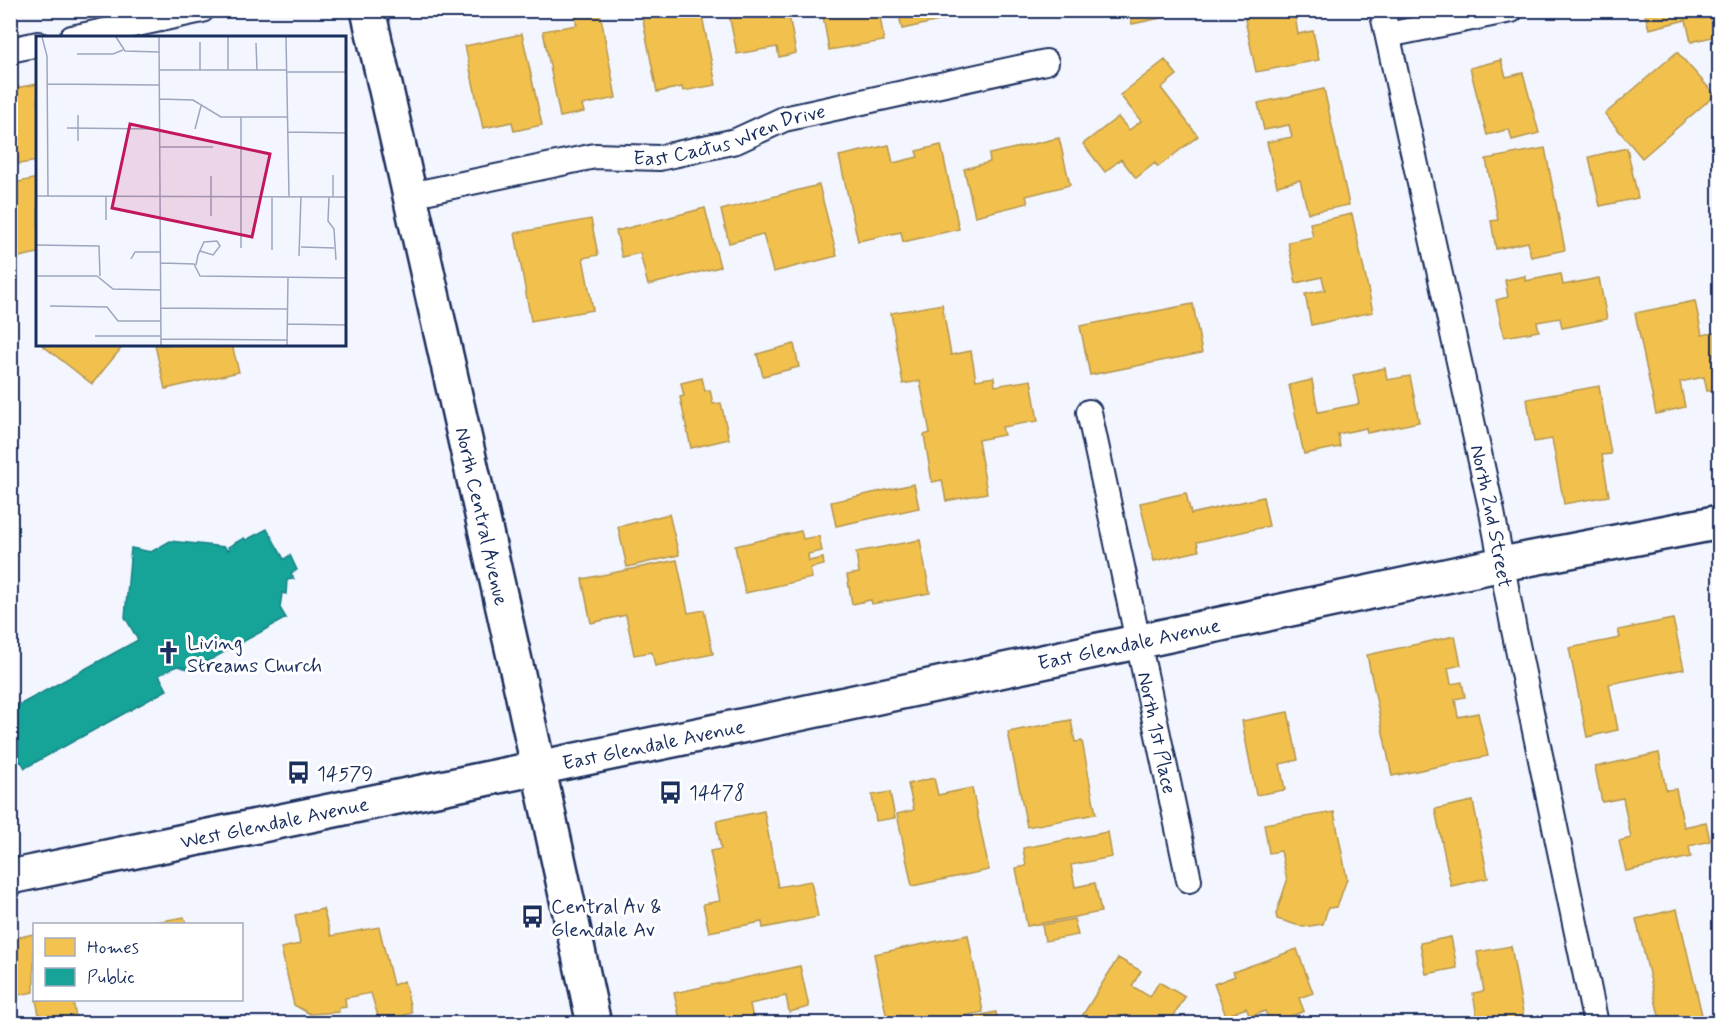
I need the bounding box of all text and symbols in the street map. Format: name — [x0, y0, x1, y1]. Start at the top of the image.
inset map — [36, 36, 346, 346]
street label: East Cactus Wren Drive — [633, 98, 828, 174]
street label: North Central Avenue — [448, 425, 514, 608]
street label: North 2nd Street — [1463, 442, 1518, 590]
street label: East Glendale Avenue — [1036, 612, 1223, 678]
place label: Living Streams Church — [187, 630, 322, 680]
church icon: Living Streams Church — [156, 640, 182, 666]
street label: North 1st Place — [1130, 670, 1182, 797]
street label: East Glendale Avenue — [560, 714, 748, 778]
bus stop icon: 14579 — [286, 760, 312, 786]
place label: 14579 — [317, 761, 373, 788]
bus stop icon: 14478 — [658, 779, 684, 805]
place label: 14478 — [689, 780, 745, 807]
street label: West Glendale Avenue — [178, 791, 371, 856]
place label: Central Av & Glendale Av — [551, 894, 662, 944]
bus stop icon: Central Av & Glendale Av — [520, 904, 546, 930]
legend — [33, 923, 243, 1001]
text: Homes — [87, 936, 139, 960]
text: Public — [87, 966, 135, 990]

